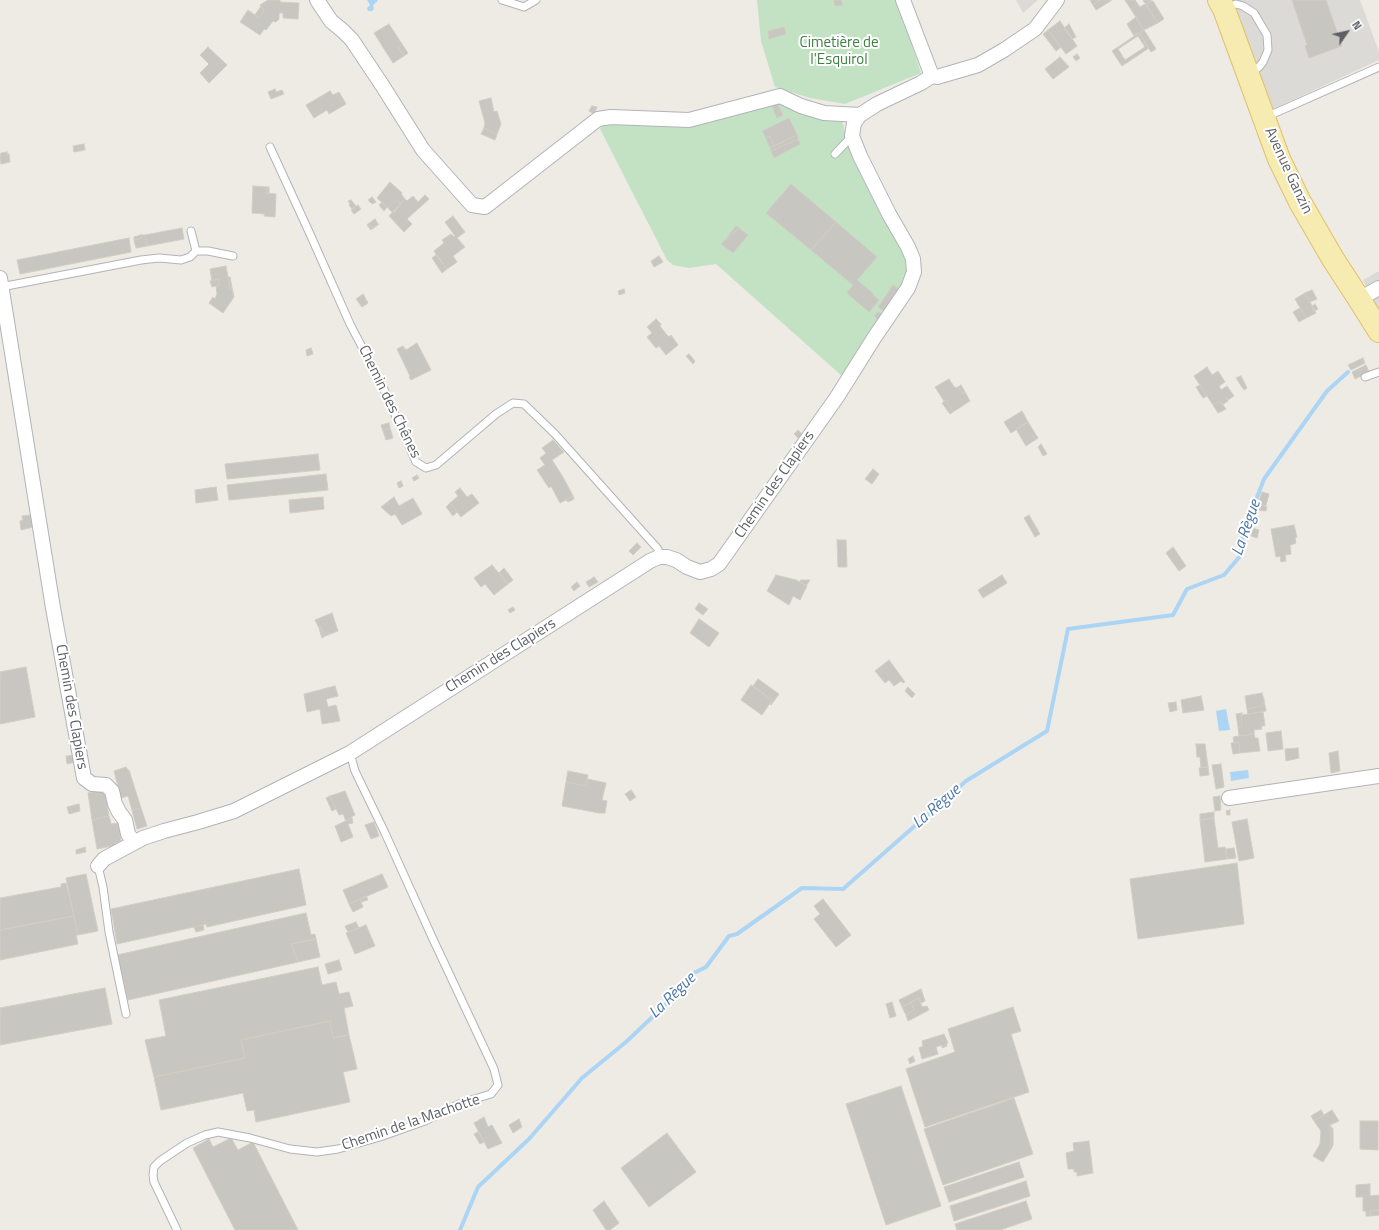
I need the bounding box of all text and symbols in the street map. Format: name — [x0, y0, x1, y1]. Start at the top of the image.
north arrow — [1327, 12, 1367, 52]
text: N — [1348, 18, 1366, 33]
park label: Cimetière de l'Esquirol — [799, 34, 879, 69]
street label: Avenue Ganzin — [1260, 125, 1316, 217]
street label: Chemin des Chênes — [354, 343, 424, 461]
street label: Chemin des Clapiers — [731, 428, 819, 542]
water label: La Règue — [1229, 498, 1265, 558]
street label: Chemin des Clapiers — [442, 615, 560, 697]
street label: Chemin des Clapiers — [51, 643, 91, 771]
water label: La Règue — [909, 781, 965, 833]
water label: La Règue — [646, 969, 700, 1023]
street label: Chemin de la Machotte — [340, 1091, 482, 1155]

